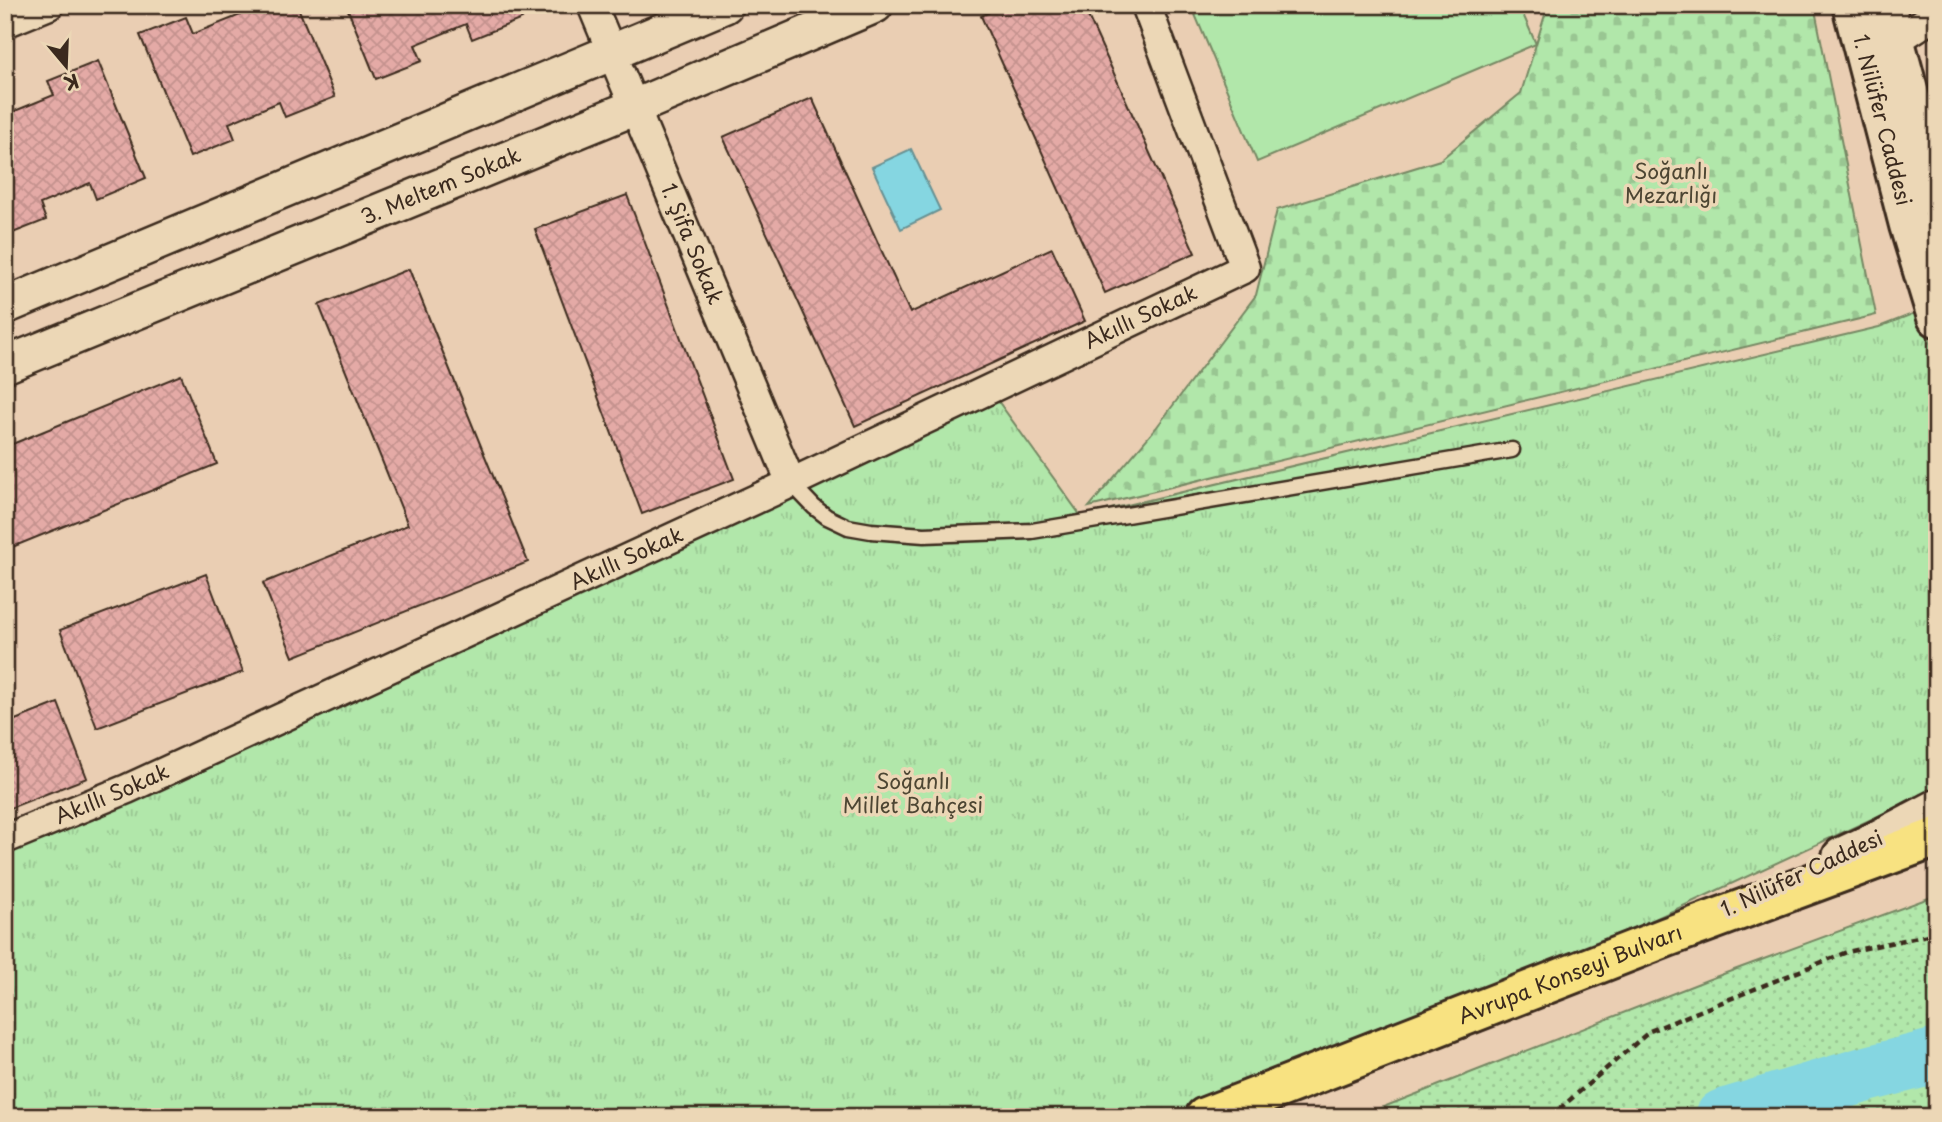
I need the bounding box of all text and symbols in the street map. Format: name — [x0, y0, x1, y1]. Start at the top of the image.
street label: 1. Nilüfer Caddesi — [1846, 31, 1921, 209]
north arrow — [32, 32, 102, 102]
text: K — [61, 68, 83, 99]
street label: 3. Meltem Sokak — [355, 138, 525, 232]
park label: Soğanlı Mezarlığı — [1625, 154, 1717, 210]
street label: 1. Şifa Sokak — [654, 178, 733, 309]
street label: Akıllı Sokak — [1078, 275, 1202, 356]
street label: Akıllı Sokak — [564, 517, 688, 597]
street label: Akıllı Sokak — [49, 754, 174, 831]
park label: Soğanlı Millet Bahçesi — [843, 764, 983, 820]
street label: 1. Nilüfer Caddesi — [1715, 821, 1888, 924]
street label: Avrupa Konseyi Bulvarı — [1453, 915, 1686, 1031]

